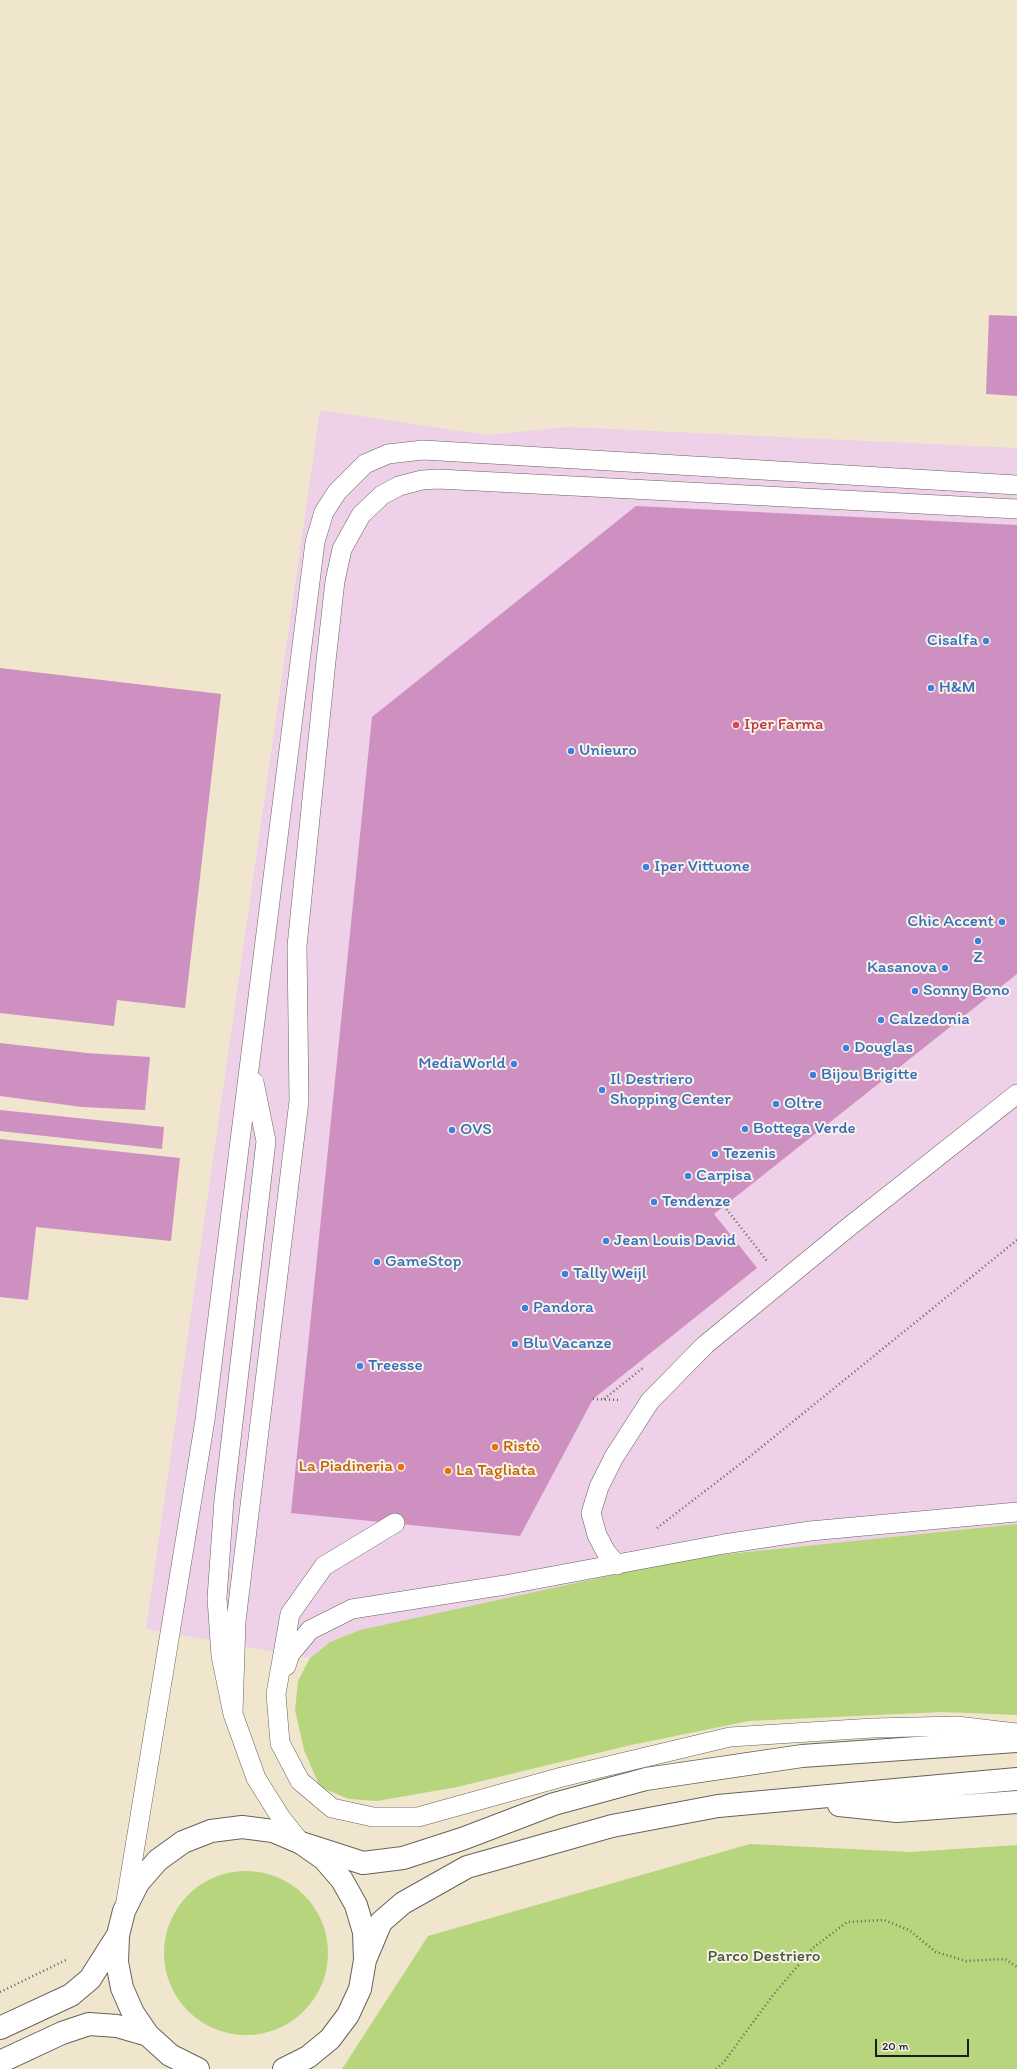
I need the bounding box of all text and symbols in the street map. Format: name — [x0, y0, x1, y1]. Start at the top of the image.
place label: Cisalfa — [927, 631, 978, 651]
marker: Cisalfa — [981, 636, 991, 646]
place label: H&M — [939, 678, 975, 698]
marker: H&M — [926, 683, 936, 693]
place label: Iper Farma — [744, 715, 823, 735]
marker: Iper Farma — [731, 720, 741, 730]
place label: Unieuro — [579, 741, 637, 761]
marker: Unieuro — [566, 746, 576, 756]
place label: Iper Vittuone — [654, 857, 750, 877]
marker: Iper Vittuone — [641, 862, 651, 872]
place label: Chic Accent — [907, 912, 994, 932]
marker: Chic Accent — [997, 917, 1007, 927]
marker: Z — [973, 936, 983, 946]
place label: Z — [973, 948, 983, 968]
place label: Kasanova — [867, 958, 937, 978]
marker: Kasanova — [940, 963, 950, 973]
place label: Sonny Bono — [923, 981, 1010, 1001]
marker: Sonny Bono — [910, 986, 920, 996]
place label: Calzedonia — [889, 1010, 970, 1030]
marker: Calzedonia — [876, 1015, 886, 1025]
place label: Douglas — [854, 1038, 913, 1058]
marker: Douglas — [841, 1043, 851, 1053]
place label: MediaWorld — [418, 1054, 506, 1074]
marker: MediaWorld — [509, 1059, 519, 1069]
place label: Bijou Brigitte — [821, 1065, 918, 1085]
place label: Il Destriero Shopping Center — [610, 1070, 731, 1110]
marker: Bijou Brigitte — [808, 1070, 818, 1080]
marker: Il Destriero Shopping Center — [597, 1085, 607, 1095]
place label: Oltre — [784, 1094, 822, 1114]
marker: Oltre — [771, 1099, 781, 1109]
place label: Bottega Verde — [753, 1119, 856, 1139]
place label: OVS — [460, 1120, 492, 1140]
marker: Bottega Verde — [740, 1124, 750, 1134]
marker: OVS — [447, 1125, 457, 1135]
place label: Tezenis — [723, 1144, 776, 1164]
marker: Tezenis — [710, 1149, 720, 1159]
place label: Carpisa — [696, 1166, 752, 1186]
marker: Carpisa — [683, 1171, 693, 1181]
place label: Tendenze — [662, 1192, 730, 1212]
marker: Tendenze — [649, 1197, 659, 1207]
place label: Jean Louis David — [614, 1231, 736, 1251]
marker: Jean Louis David — [601, 1236, 611, 1246]
place label: GameStop — [385, 1252, 461, 1272]
marker: GameStop — [372, 1257, 382, 1267]
place label: Tally Weijl — [573, 1264, 647, 1284]
marker: Tally Weijl — [560, 1269, 570, 1279]
place label: Pandora — [533, 1298, 594, 1318]
marker: Pandora — [520, 1303, 530, 1313]
place label: Blu Vacanze — [523, 1334, 612, 1354]
marker: Blu Vacanze — [510, 1339, 520, 1349]
place label: Treesse — [368, 1356, 423, 1376]
marker: Treesse — [355, 1361, 365, 1371]
place label: Ristò — [503, 1437, 540, 1457]
marker: Ristò — [490, 1442, 500, 1452]
place label: La Piadineria — [299, 1457, 393, 1477]
place label: La Tagliata — [456, 1461, 536, 1481]
marker: La Piadineria — [396, 1462, 406, 1472]
marker: La Tagliata — [443, 1466, 453, 1476]
park label: Parco Destriero — [708, 1947, 820, 1967]
scale bar — [877, 2031, 971, 2057]
text: 20 m — [882, 2039, 909, 2053]

